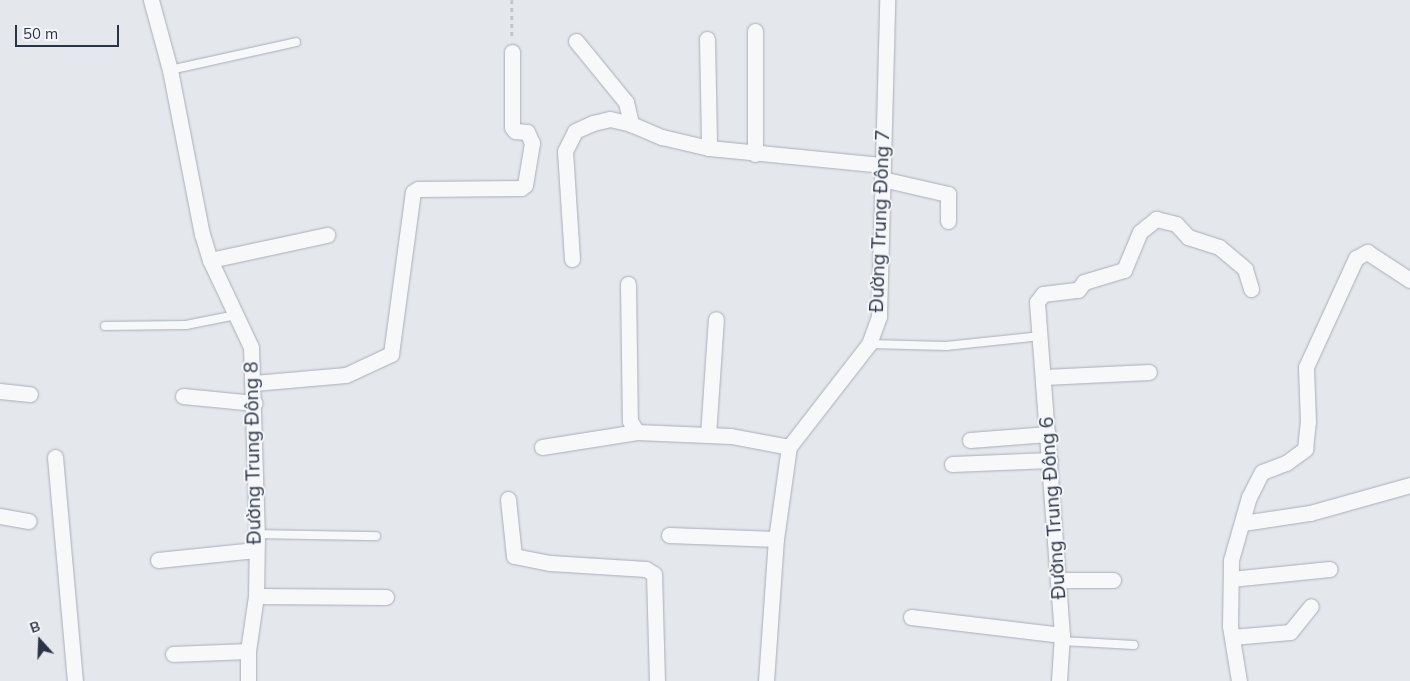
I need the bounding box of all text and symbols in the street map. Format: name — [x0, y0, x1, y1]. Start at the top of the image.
scale bar — [18, 15, 121, 47]
text: 50 m — [23, 24, 58, 43]
street label: Đường Trung Đông 7 — [865, 129, 895, 313]
street label: Đường Trung Đông 8 — [240, 361, 266, 545]
street label: Đường Trung Đông 6 — [1035, 416, 1071, 600]
north arrow — [15, 616, 65, 666]
text: B — [27, 617, 42, 637]

